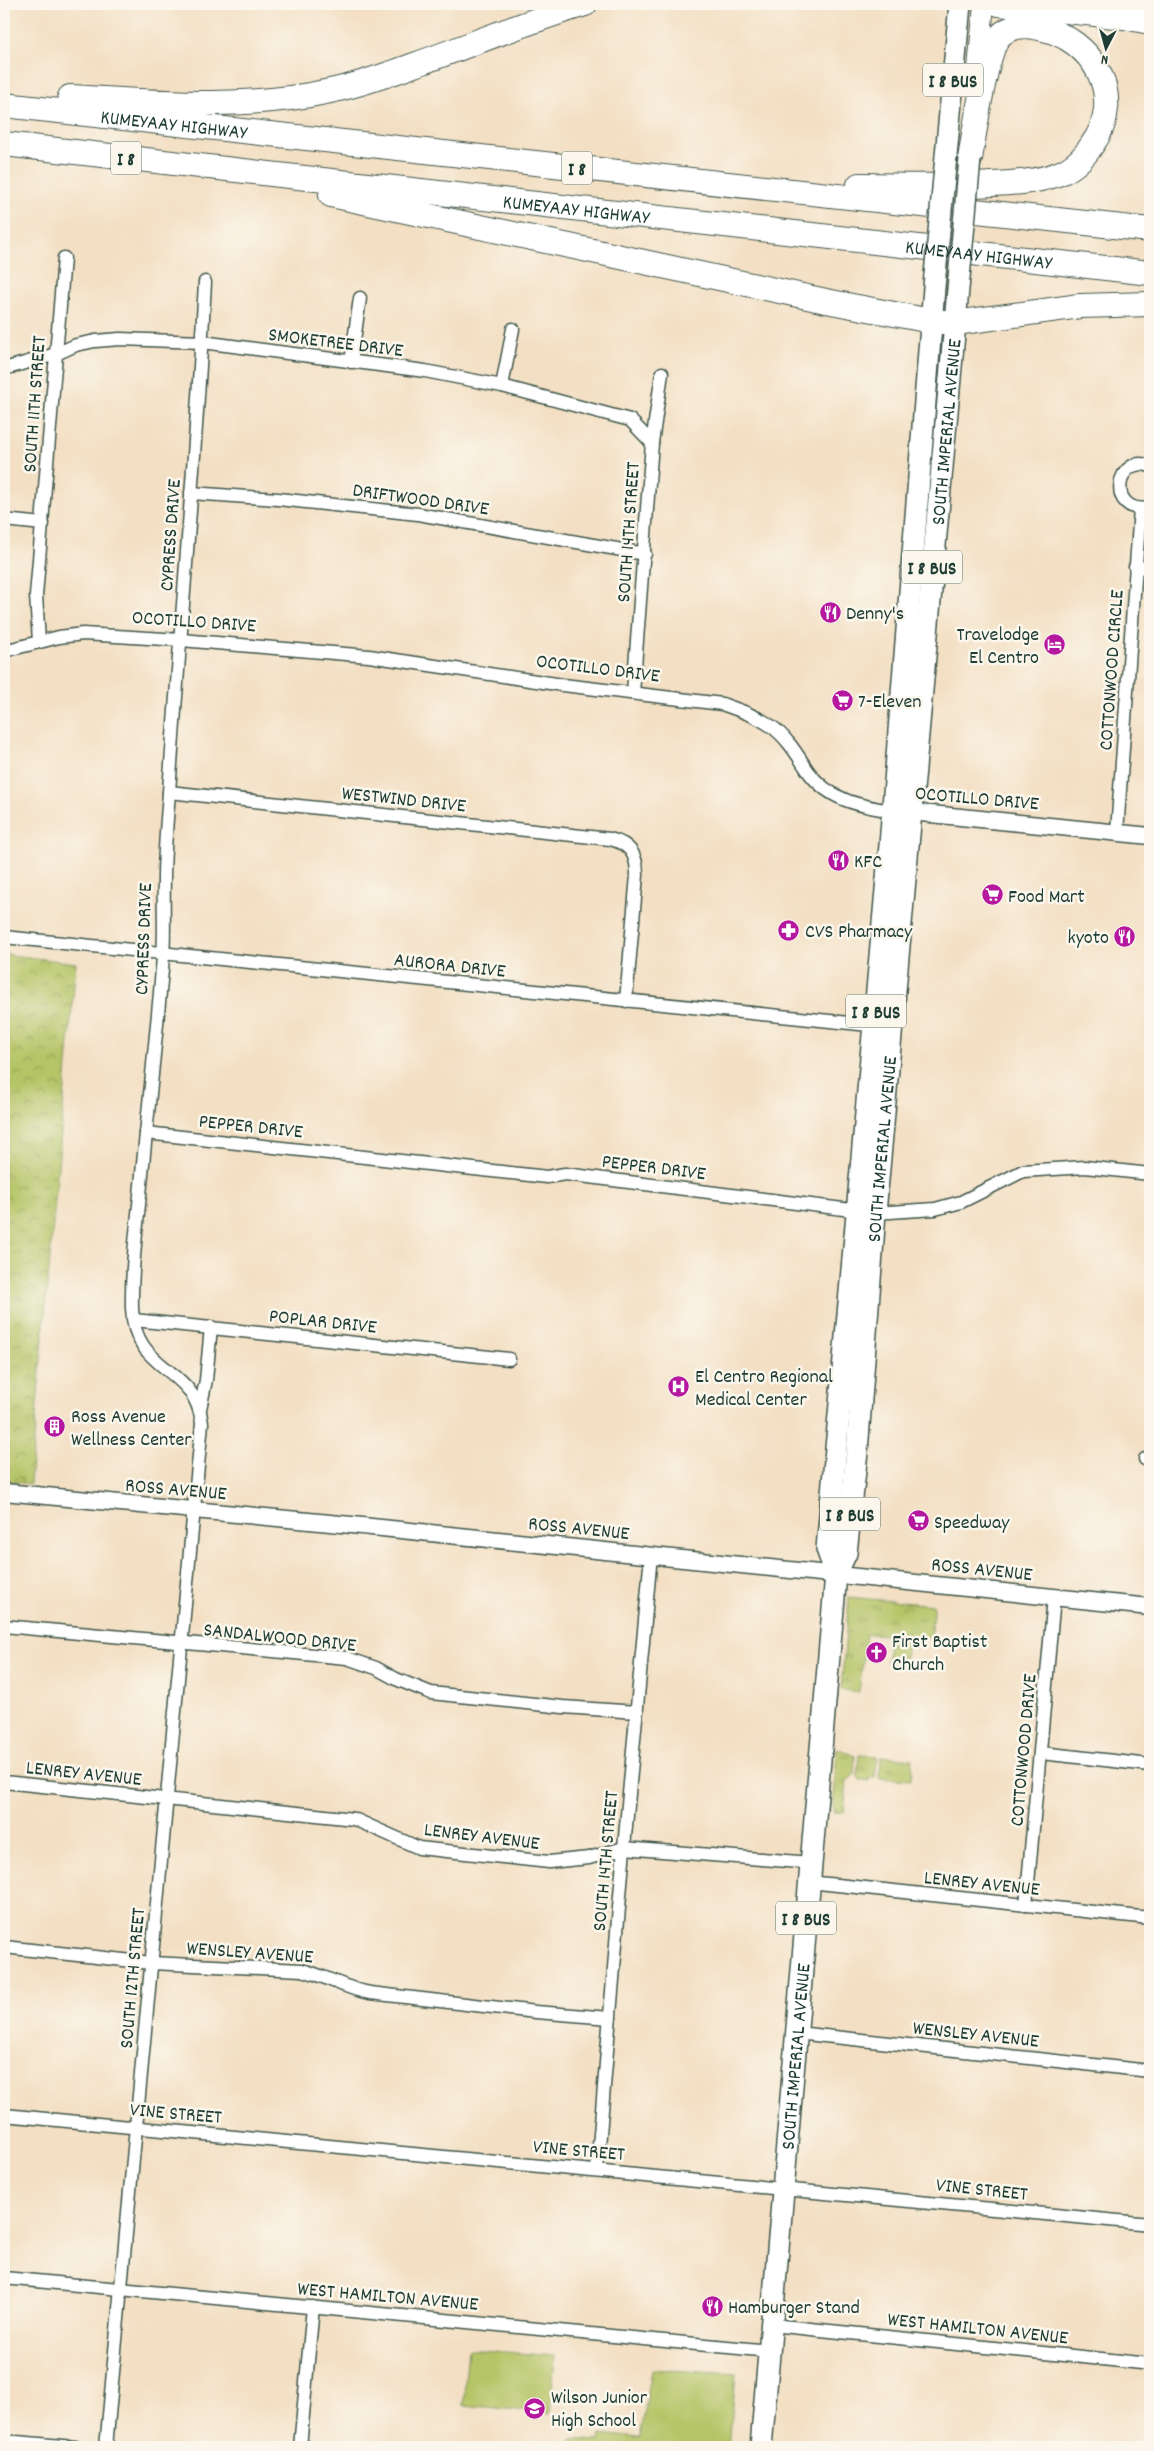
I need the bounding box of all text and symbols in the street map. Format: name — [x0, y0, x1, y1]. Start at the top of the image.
north arrow — [1082, 22, 1132, 72]
text: N — [1100, 49, 1109, 69]
road number: I 8 BUS — [923, 64, 983, 96]
street label: KUMEYAAY HIGHWAY — [99, 105, 249, 149]
road number: I 8 — [111, 142, 141, 174]
road number: I 8 — [562, 152, 592, 184]
street label: KUMEYAAY HIGHWAY — [501, 189, 652, 234]
street label: KUMEYAAY HIGHWAY — [904, 235, 1054, 279]
street label: SMOKETREE DRIVE — [267, 322, 405, 366]
street label: SOUTH 11TH STREET — [17, 335, 55, 474]
street label: SOUTH IMPERIAL AVENUE — [926, 338, 970, 526]
street label: SOUTH 14TH STREET — [611, 461, 649, 604]
street label: CYPRESS DRIVE — [154, 478, 190, 592]
street label: DRIFTWOOD DRIVE — [351, 478, 491, 524]
road number: I 8 BUS — [902, 550, 962, 584]
street label: COTTONWOOD CIRCLE — [1093, 589, 1133, 752]
restaurant icon: Denny's — [818, 600, 842, 624]
place label: Denny's — [846, 601, 904, 629]
street label: OCOTILLO DRIVE — [131, 605, 257, 641]
place label: Travelodge El Centro — [956, 622, 1039, 673]
hotel icon: Travelodge El Centro — [1043, 632, 1067, 656]
street label: OCOTILLO DRIVE — [534, 649, 661, 691]
supermarket icon: 7-Eleven — [830, 688, 854, 712]
place label: 7-Eleven — [858, 689, 922, 717]
street label: WESTWIND DRIVE — [340, 781, 467, 821]
street label: OCOTILLO DRIVE — [914, 781, 1040, 819]
restaurant icon: KFC — [826, 848, 850, 872]
place label: KFC — [854, 849, 882, 877]
street label: CYPRESS DRIVE — [129, 883, 161, 996]
supermarket icon: Food Mart — [980, 883, 1004, 907]
place label: Food Mart — [1008, 884, 1085, 912]
pharmacy icon: CVS Pharmacy — [777, 918, 801, 942]
place label: CVS Pharmacy — [805, 919, 913, 947]
restaurant icon: kyoto — [1113, 924, 1137, 948]
place label: kyoto — [1068, 925, 1109, 953]
street label: AURORA DRIVE — [393, 947, 507, 987]
road number: I 8 BUS — [846, 994, 906, 1028]
street label: SOUTH IMPERIAL AVENUE — [862, 1055, 906, 1243]
street label: PEPPER DRIVE — [197, 1109, 304, 1147]
street label: PEPPER DRIVE — [600, 1149, 707, 1189]
street label: POPLAR DRIVE — [268, 1303, 378, 1343]
place label: El Centro Regional Medical Center — [695, 1364, 833, 1415]
hospital icon: El Centro Regional Medical Center — [667, 1375, 691, 1399]
place label: Ross Avenue Wellness Center — [71, 1404, 192, 1455]
building icon: Ross Avenue Wellness Center — [43, 1415, 67, 1439]
street label: ROSS AVENUE — [124, 1473, 228, 1509]
road number: I 8 BUS — [820, 1498, 880, 1530]
supermarket icon: Speedway — [906, 1509, 930, 1533]
place label: Speedway — [934, 1510, 1010, 1538]
street label: ROSS AVENUE — [527, 1511, 631, 1549]
street label: ROSS AVENUE — [930, 1552, 1034, 1590]
street label: SANDALWOOD DRIVE — [202, 1617, 357, 1661]
place label: First Baptist Church — [892, 1629, 987, 1680]
church icon: First Baptist Church — [864, 1640, 888, 1664]
street label: COTTONWOOD DRIVE — [1004, 1673, 1046, 1828]
street label: LENREY AVENUE — [24, 1755, 143, 1795]
street label: SOUTH 14TH STREET — [587, 1790, 627, 1933]
street label: LENREY AVENUE — [422, 1817, 541, 1859]
street label: LENREY AVENUE — [922, 1865, 1041, 1905]
road number: I 8 BUS — [776, 1902, 836, 1935]
street label: SOUTH 12TH STREET — [114, 1907, 154, 2050]
street label: WENSLEY AVENUE — [186, 1936, 314, 1972]
street label: SOUTH IMPERIAL AVENUE — [776, 1962, 819, 2151]
street label: WENSLEY AVENUE — [911, 2015, 1040, 2057]
street label: VINE STREET — [129, 2097, 223, 2133]
street label: VINE STREET — [532, 2134, 626, 2170]
street label: VINE STREET — [934, 2172, 1029, 2210]
street label: WEST HAMILTON AVENUE — [296, 2276, 479, 2320]
restaurant icon: Hamburger Stand — [700, 2294, 724, 2318]
place label: Hamburger Stand — [728, 2295, 860, 2323]
street label: WEST HAMILTON AVENUE — [886, 2307, 1069, 2353]
place label: Wilson Junior High School — [551, 2385, 648, 2436]
school or university icon: Wilson Junior High School — [523, 2396, 547, 2420]

